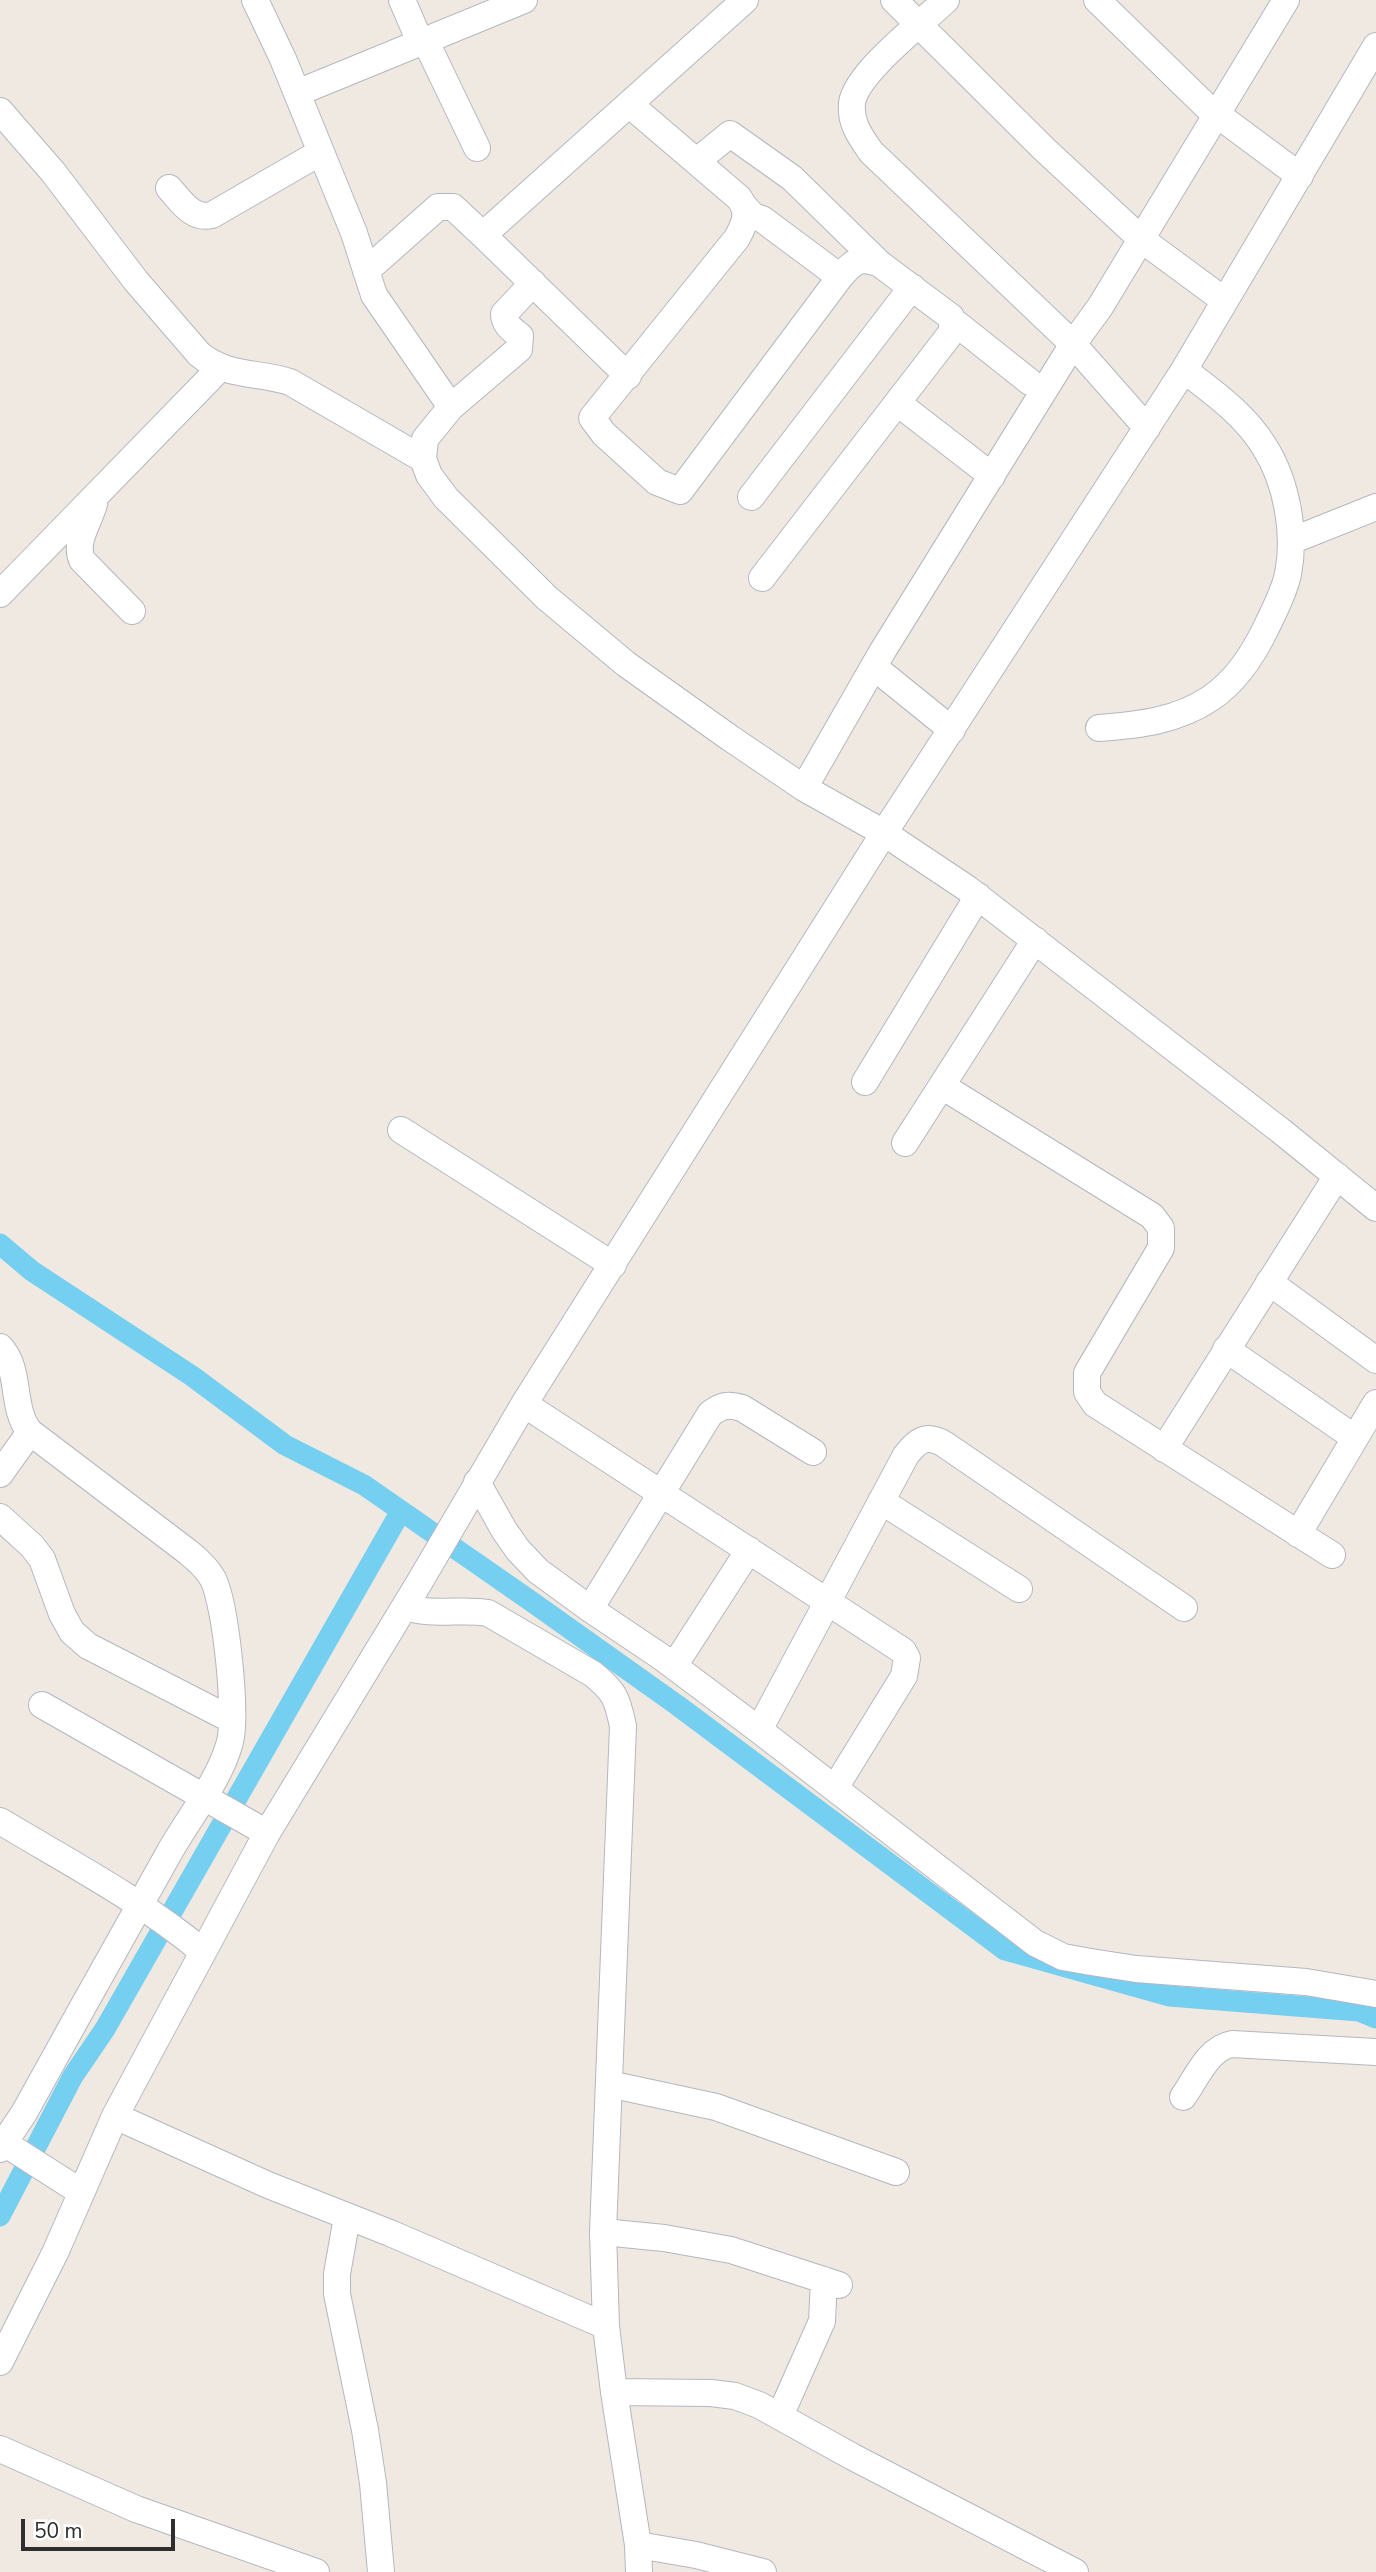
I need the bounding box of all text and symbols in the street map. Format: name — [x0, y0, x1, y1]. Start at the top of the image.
scale bar — [24, 2506, 178, 2550]
text: 50 m — [34, 2517, 83, 2545]

